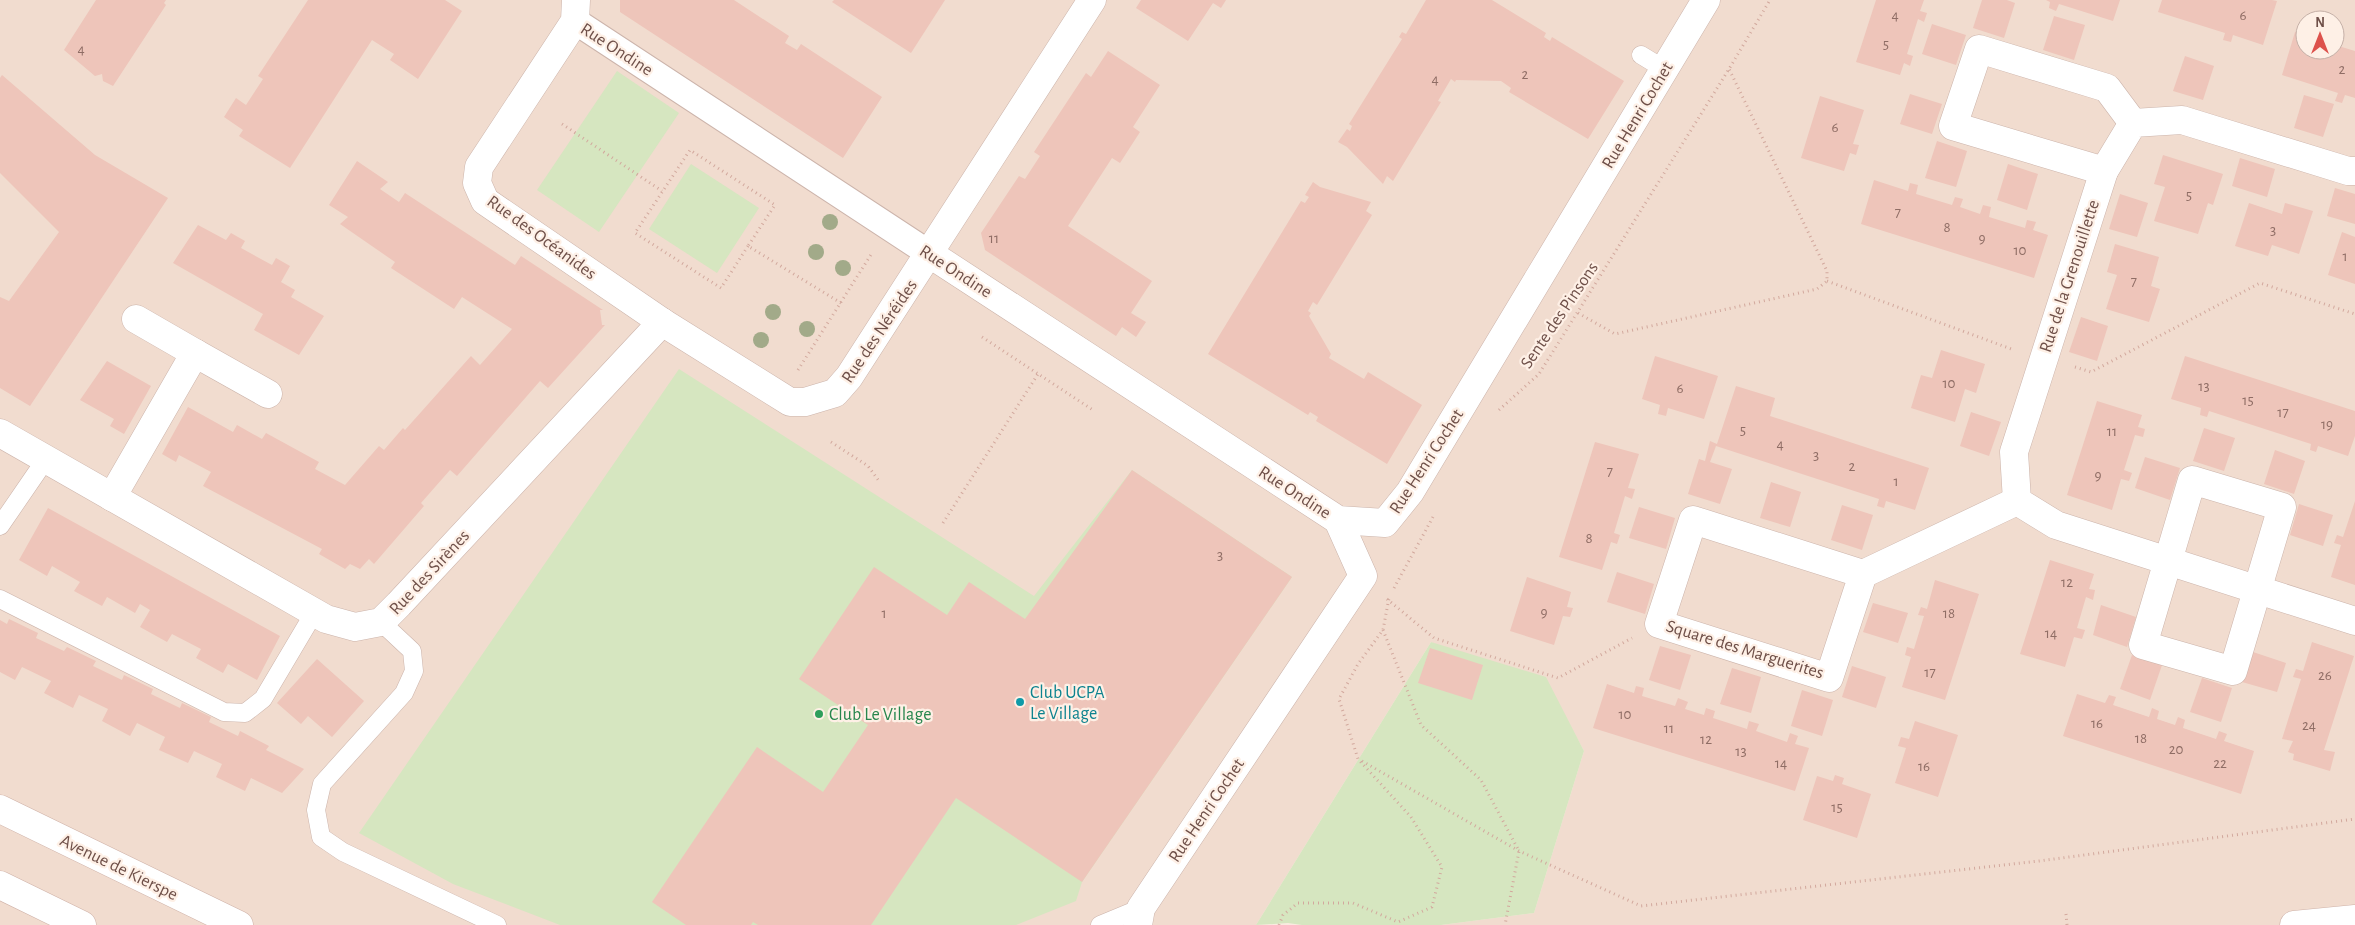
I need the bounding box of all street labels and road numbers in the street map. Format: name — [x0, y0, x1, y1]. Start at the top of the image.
street label: Rue Ondine — [577, 20, 656, 80]
street label: Rue Henri Cochet — [1599, 59, 1677, 172]
street label: Rue des Océanides — [484, 192, 599, 283]
street label: Rue de la Grenouillette — [2037, 198, 2103, 355]
street label: Rue Ondine — [916, 242, 995, 302]
street label: Sente des Pinsons — [1518, 259, 1602, 372]
street label: Rue des Néréides — [839, 277, 921, 386]
street label: Rue Henri Cochet — [1386, 406, 1467, 517]
street label: Rue Ondine — [1255, 463, 1334, 523]
street label: Rue des Sirènes — [386, 527, 473, 619]
street label: Square des Marguerites — [1664, 617, 1826, 683]
street label: Rue Henri Cochet — [1166, 755, 1248, 866]
street label: Avenue de Kierspe — [57, 832, 180, 904]

